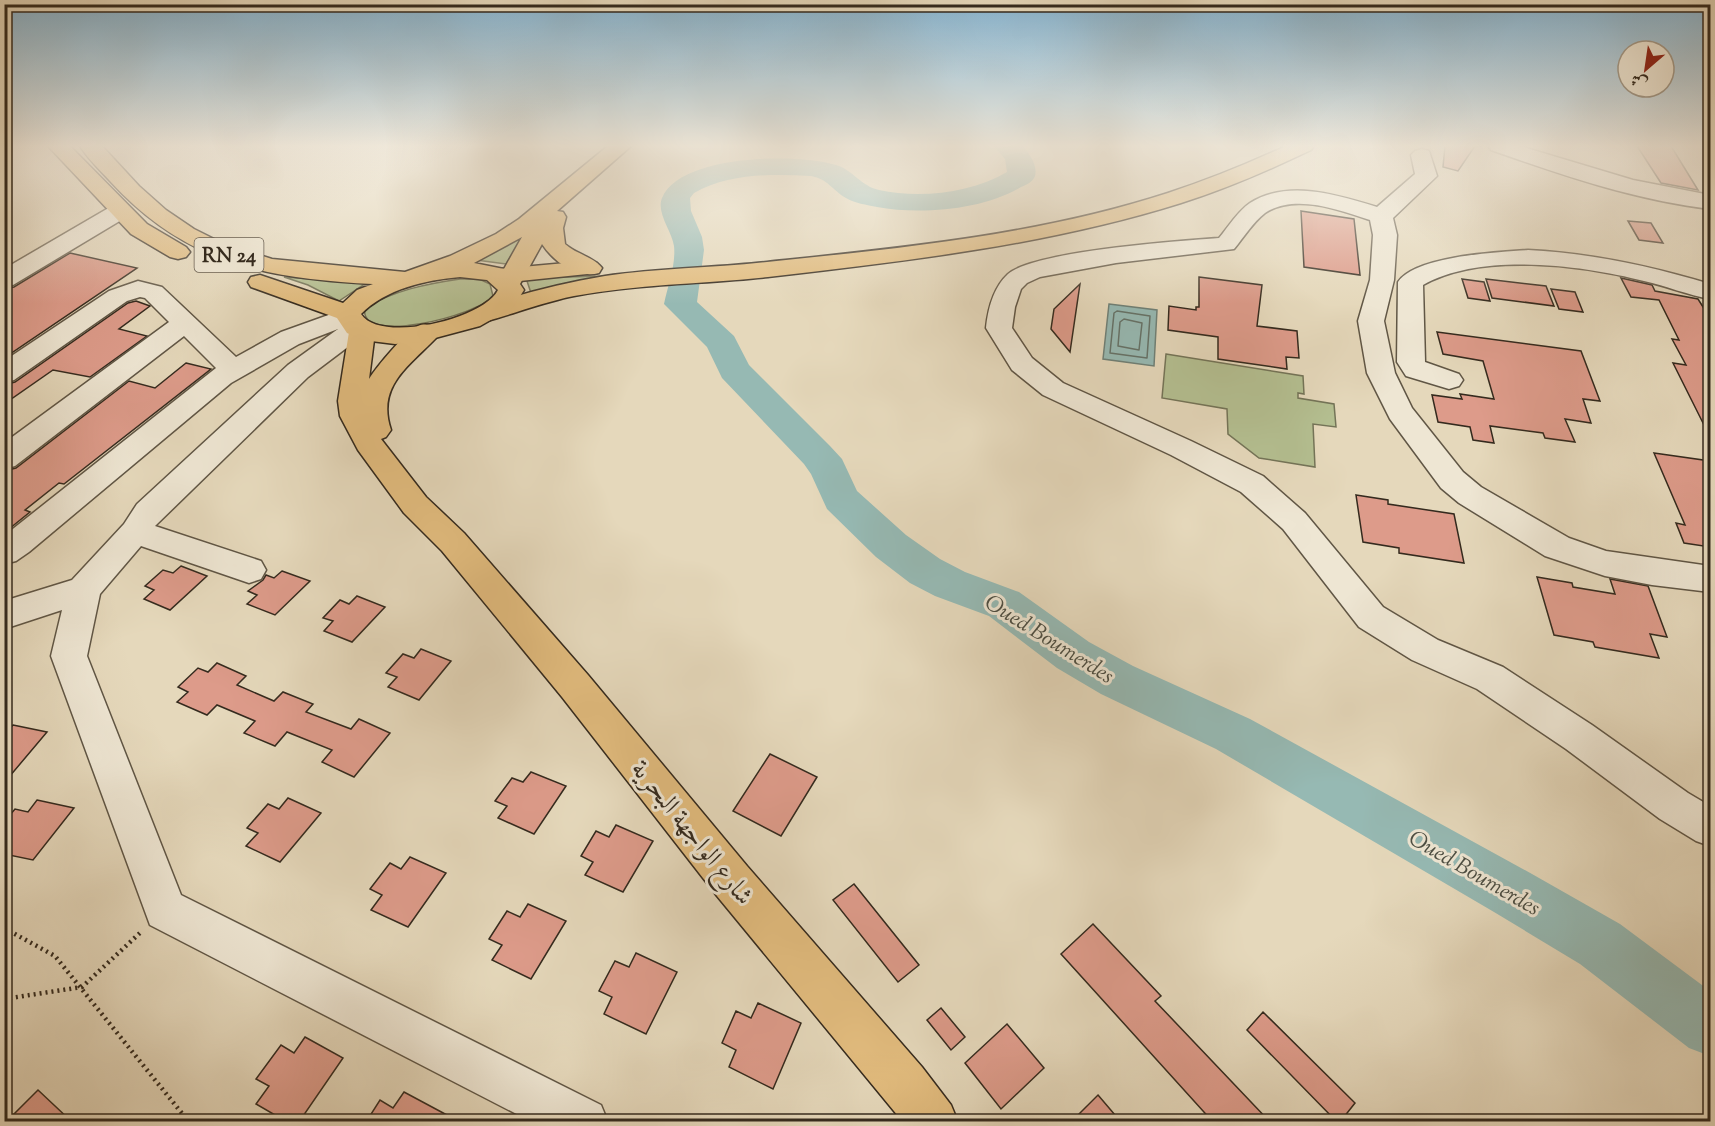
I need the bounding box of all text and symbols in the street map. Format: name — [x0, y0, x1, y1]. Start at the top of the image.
north arrow — [1616, 39, 1676, 99]
text: ش — [1627, 66, 1652, 94]
road number: RN 24 — [194, 238, 264, 272]
water label: Oued Boumerdes — [977, 588, 1119, 693]
street label: شارع الواجهة البحرية — [620, 753, 761, 915]
water label: Oued Boumerdes — [1402, 824, 1545, 925]

